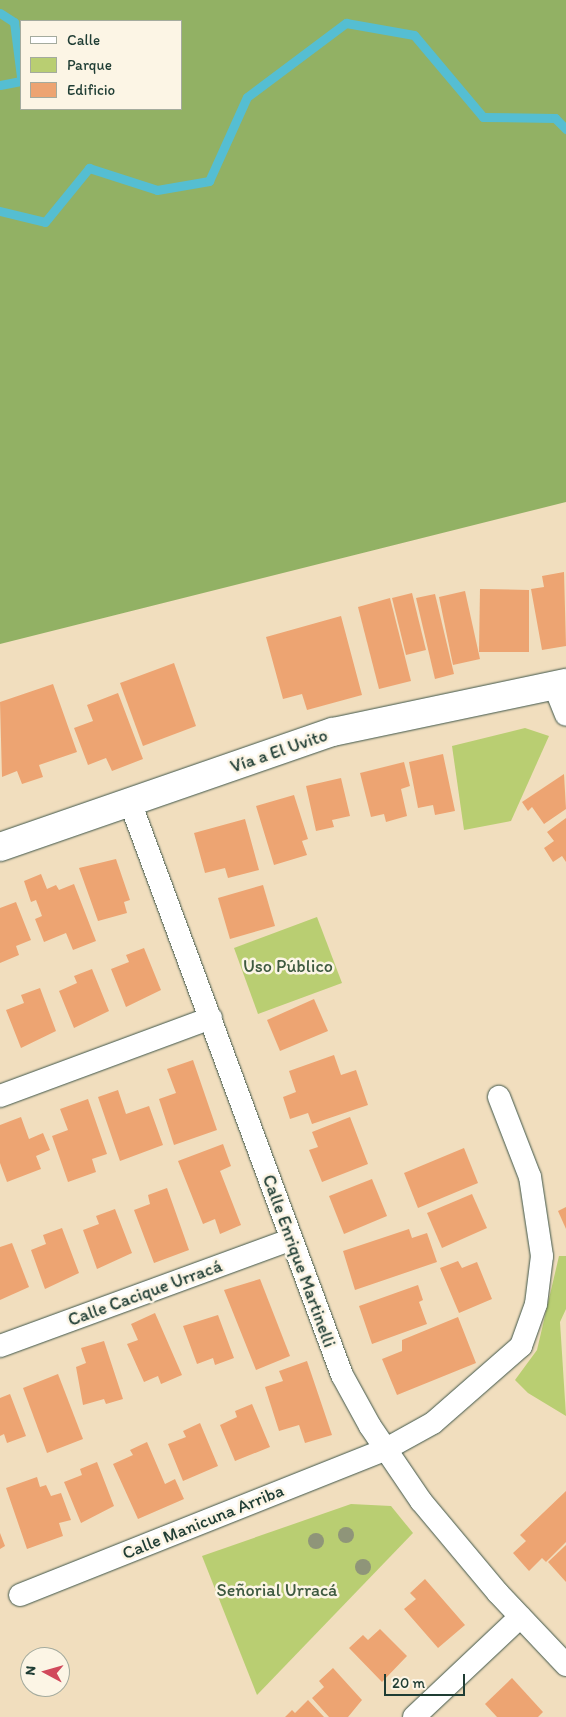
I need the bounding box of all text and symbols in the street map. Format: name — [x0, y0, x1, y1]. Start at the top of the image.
legend — [20, 20, 182, 110]
text: Calle — [67, 31, 100, 49]
text: Parque — [67, 56, 112, 74]
text: Edificio — [67, 81, 115, 99]
street label: Vía a El Uvito — [227, 724, 331, 778]
park label: Uso Público — [243, 955, 333, 977]
street label: Calle Enrique Martinelli — [258, 1172, 340, 1350]
street label: Calle Cacique Urracá — [65, 1255, 225, 1331]
street label: Calle Manicuna Arriba — [119, 1480, 287, 1564]
park label: Señorial Urracá — [216, 1579, 338, 1601]
north arrow — [20, 1647, 70, 1697]
scale bar — [386, 1664, 467, 1696]
text: N — [22, 1665, 40, 1676]
text: 20 m — [392, 1674, 425, 1692]

